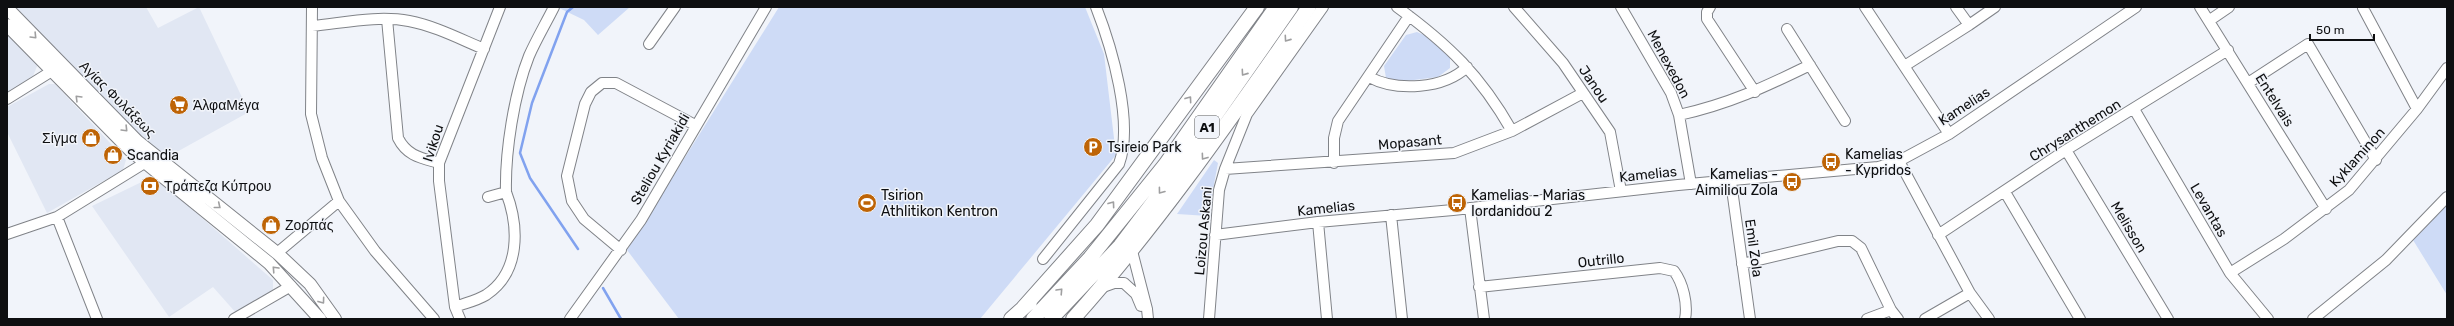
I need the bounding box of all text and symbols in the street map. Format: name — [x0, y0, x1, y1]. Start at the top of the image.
scale bar — [2310, 16, 2374, 42]
text: 50 m — [2316, 23, 2344, 37]
street label: Menexedon — [1643, 27, 1694, 101]
one-way arrow — [29, 31, 37, 39]
one-way arrow — [1284, 35, 1292, 42]
street label: Αγίας Φυλάξεως — [76, 58, 160, 141]
street label: Janou — [1575, 62, 1612, 106]
one-way arrow — [1242, 69, 1249, 76]
street label: Entelvais — [2252, 71, 2297, 130]
street label: Kamelias — [1935, 83, 1993, 129]
supermarket icon: ΆλφαΜέγα — [168, 94, 190, 116]
one-way arrow — [75, 95, 83, 103]
street label: Chrysanthemon — [2026, 95, 2124, 165]
place label: ΆλφαΜέγα — [193, 97, 259, 114]
one-way arrow — [1184, 97, 1191, 104]
street label: Steliou Kyriakidi — [627, 110, 694, 208]
road number: A1 — [1195, 116, 1219, 138]
street label: Ivikou — [419, 122, 447, 164]
one-way arrow — [120, 124, 128, 132]
street label: Kyklaminon — [2326, 124, 2389, 191]
shop icon: Σίγμα — [80, 127, 102, 149]
place label: Σίγμα — [42, 130, 77, 147]
street label: Mopasant — [1377, 131, 1443, 154]
parking icon: Tsireio Park — [1082, 136, 1104, 158]
place label: Tsireio Park — [1107, 139, 1182, 156]
shop icon: Scandia — [102, 144, 124, 166]
place label: Kamelias - Kypridos — [1845, 146, 1911, 179]
place label: Scandia — [127, 147, 179, 164]
bus stop icon: Kamelias - Kypridos — [1820, 151, 1842, 173]
one-way arrow — [1201, 153, 1209, 160]
street label: Kamelias — [1618, 163, 1678, 186]
place label: Kamelias - Aimiliou Zola — [1695, 166, 1778, 199]
bus stop icon: Kamelias - Aimiliou Zola — [1781, 171, 1803, 193]
bank icon: Τράπεζα Κύπρου — [139, 175, 161, 197]
place label: Τράπεζα Κύπρου — [164, 178, 271, 195]
street label: Levantas — [2186, 180, 2231, 240]
street label: Loizou Askani — [1191, 186, 1216, 276]
place label: Tsirion Athlitikon Kentron — [881, 187, 998, 220]
one-way arrow — [1159, 187, 1166, 194]
place label: Kamelias - Marias Iordanidou 2 — [1471, 187, 1585, 220]
sports icon: Tsirion Athlitikon Kentron — [856, 192, 878, 214]
bus stop icon: Kamelias - Marias Iordanidou 2 — [1446, 192, 1468, 214]
street label: Kamelias — [1296, 197, 1356, 220]
street label: Melisson — [2107, 199, 2150, 256]
one-way arrow — [214, 201, 221, 208]
one-way arrow — [1107, 202, 1114, 209]
shop icon: Ζορπάς — [260, 214, 282, 236]
place label: Ζορπάς — [285, 217, 334, 234]
street label: Emil Zola — [1741, 218, 1766, 278]
street label: Outrillo — [1577, 250, 1625, 271]
one-way arrow — [272, 266, 279, 274]
one-way arrow — [1055, 288, 1063, 296]
one-way arrow — [317, 297, 324, 304]

